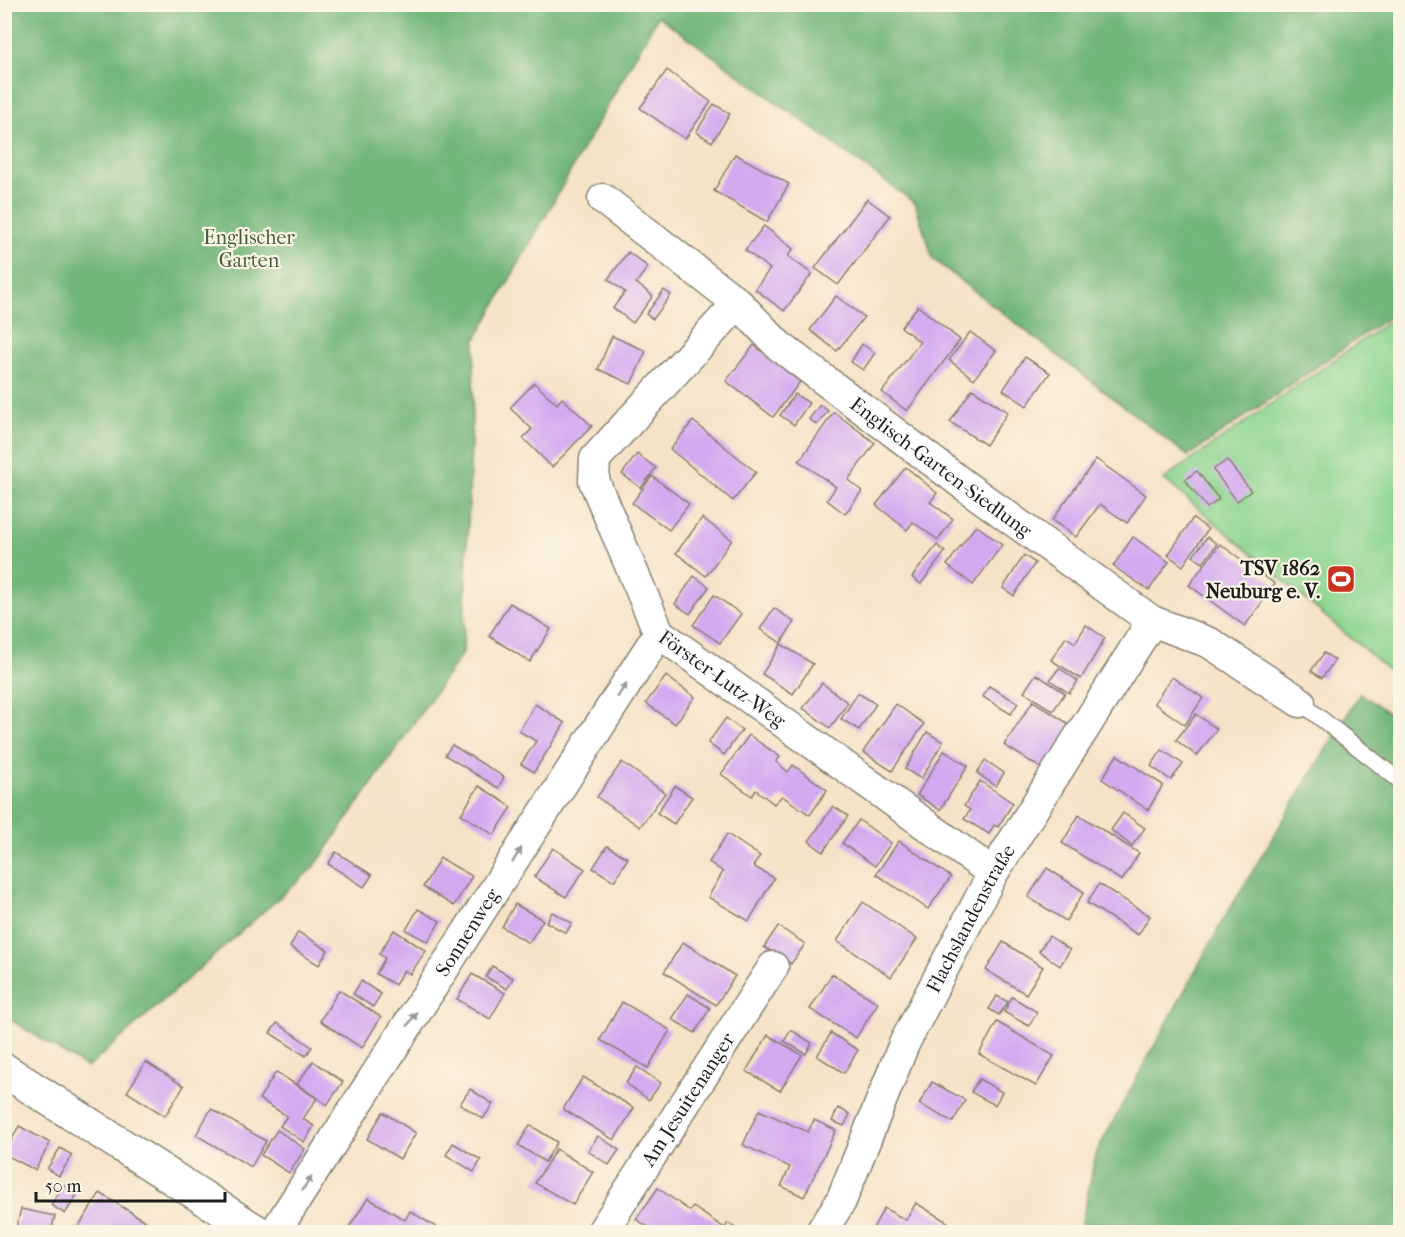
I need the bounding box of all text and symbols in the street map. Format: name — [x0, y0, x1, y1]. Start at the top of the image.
park label: Englischer Garten — [203, 226, 295, 272]
street label: Englisch-Garten-Siedlung — [845, 392, 1036, 542]
place label: TSV 1862 Neuburg e. V. — [1205, 557, 1320, 603]
sports icon: TSV 1862 Neuburg e. V. — [1325, 563, 1357, 595]
street label: Förster-Lutz-Weg — [654, 626, 790, 732]
one-way arrow — [617, 682, 628, 699]
street label: Flachslandenstraße — [922, 840, 1020, 997]
one-way arrow — [511, 847, 522, 863]
street label: Sonnenweg — [431, 884, 504, 981]
one-way arrow — [406, 1011, 417, 1027]
street label: Am Jesuitenanger — [636, 1028, 740, 1171]
scale bar — [36, 1165, 225, 1203]
one-way arrow — [301, 1175, 312, 1191]
text: 50 m — [45, 1176, 82, 1197]

